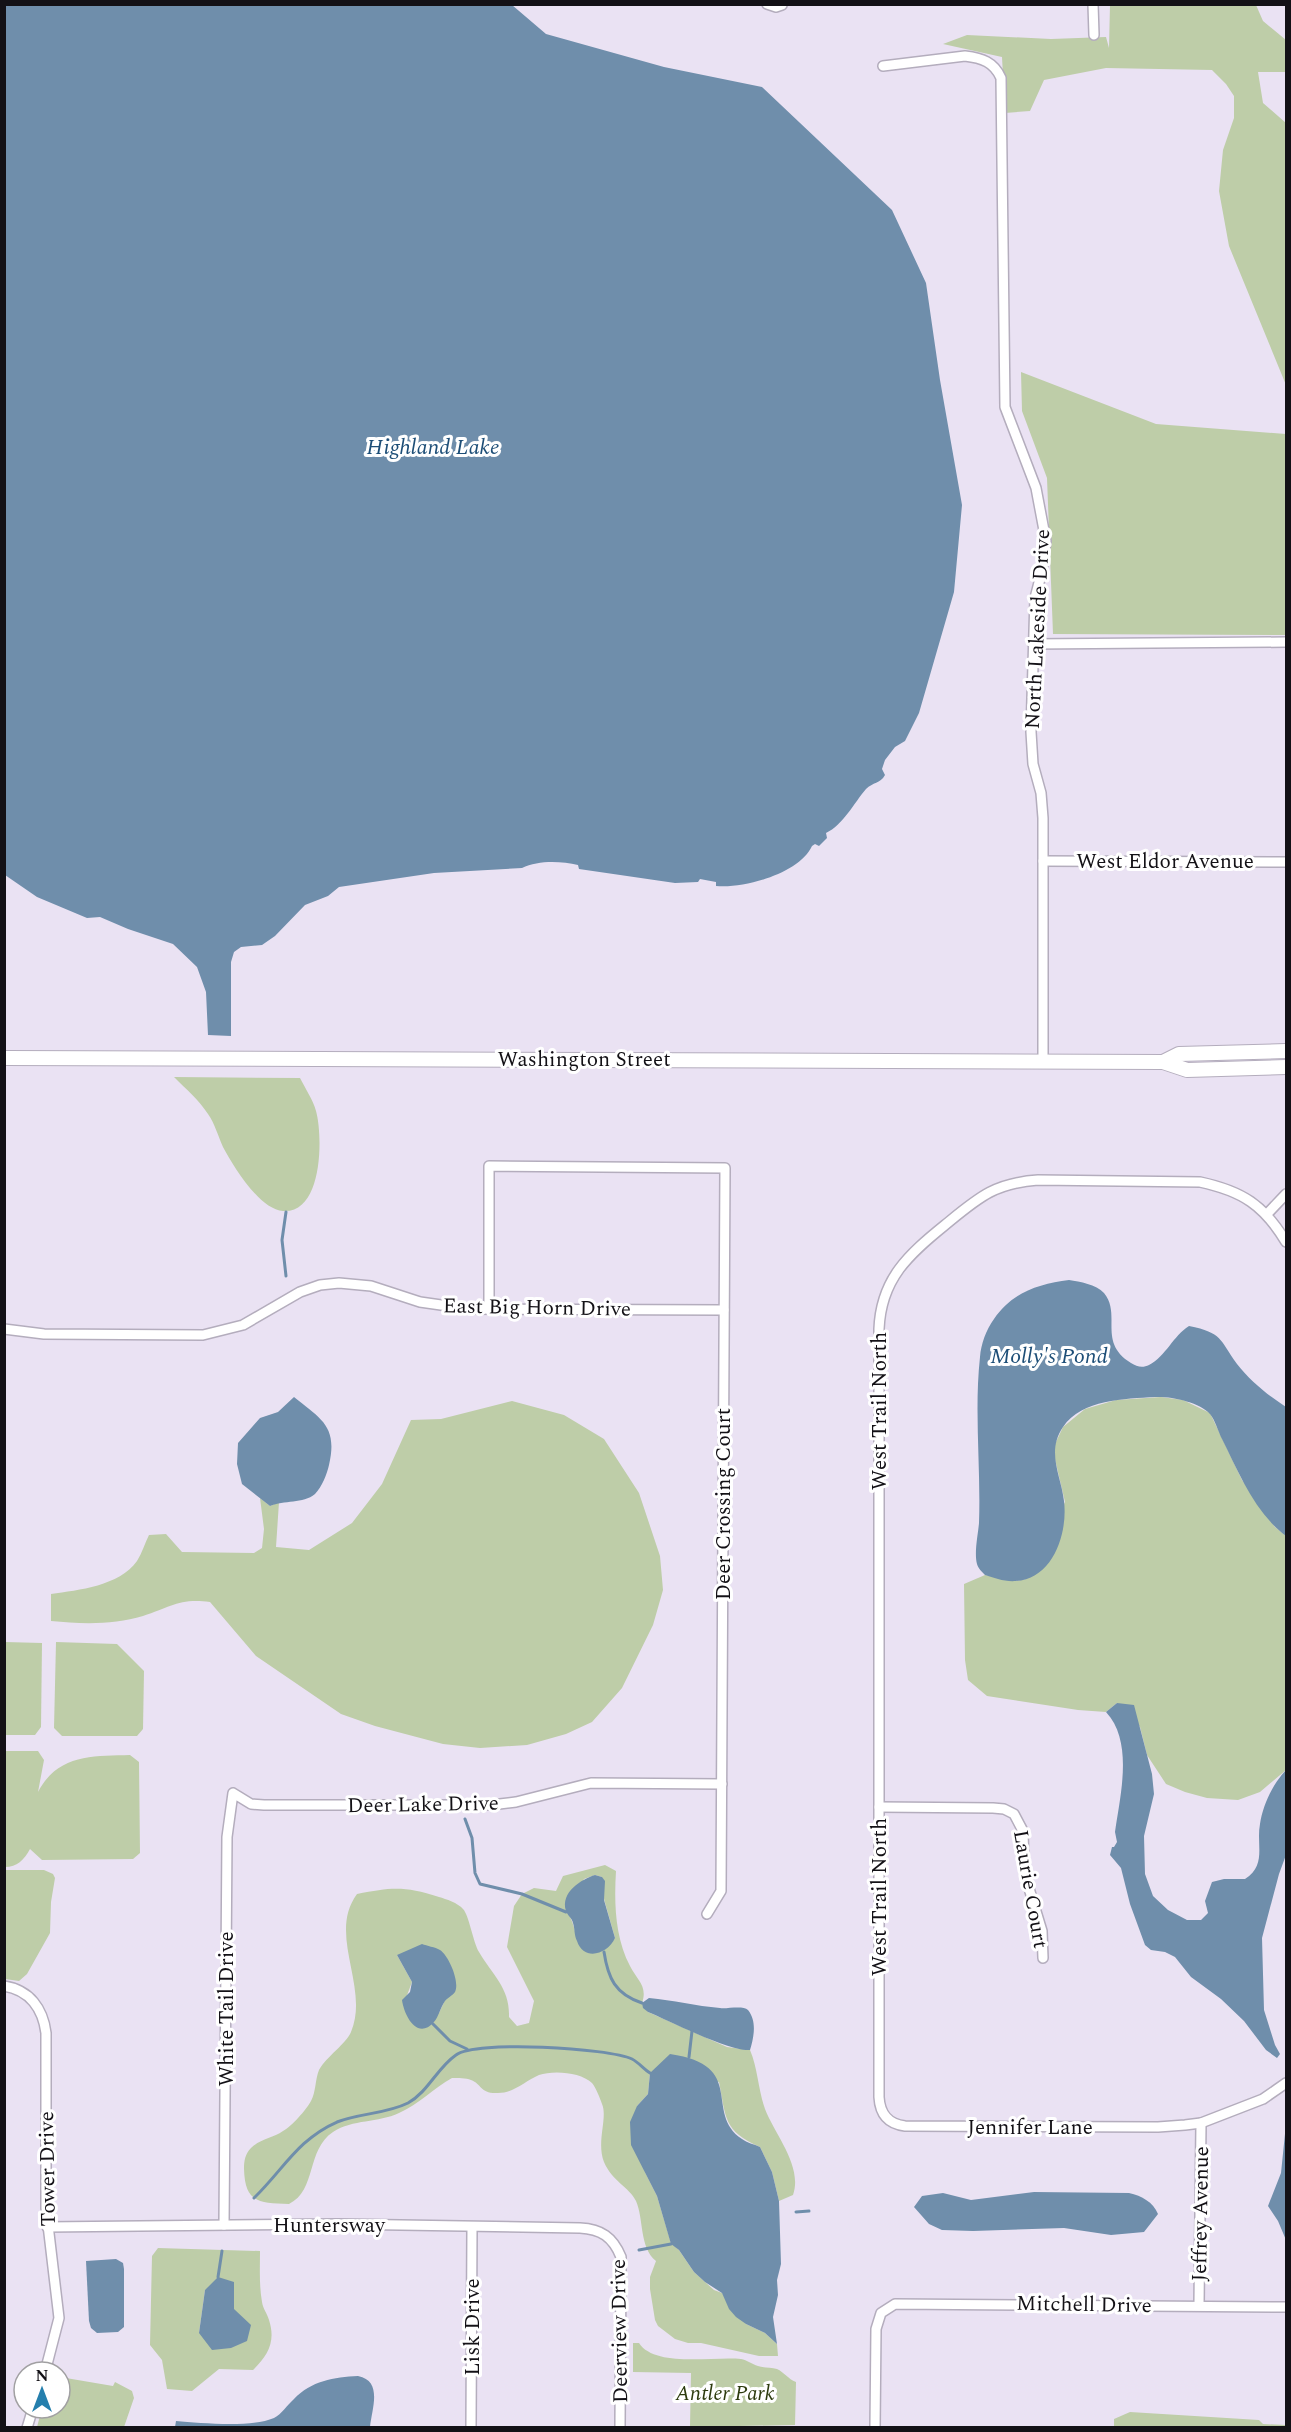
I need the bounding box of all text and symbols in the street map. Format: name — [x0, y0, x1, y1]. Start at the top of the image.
water label: Highland Lake — [366, 431, 500, 464]
street label: North Lakeside Drive — [1017, 528, 1059, 730]
street label: West Eldor Avenue — [1076, 846, 1254, 878]
street label: Washington Street — [497, 1044, 671, 1076]
street label: East Big Horn Drive — [443, 1290, 631, 1326]
street label: West Trail North — [864, 1332, 896, 1490]
water label: Molly's Pond — [990, 1340, 1108, 1373]
street label: Deer Crossing Court — [708, 1408, 740, 1600]
street label: Deer Lake Drive — [347, 1788, 499, 1822]
street label: West Trail North — [864, 1818, 896, 1976]
street label: Laurie Court — [1004, 1827, 1056, 1951]
street label: White Tail Drive — [211, 1931, 243, 2087]
street label: Tower Drive — [31, 2111, 65, 2227]
street label: Jennifer Lane — [967, 2112, 1093, 2144]
street label: Jeffrey Avenue — [1184, 2146, 1218, 2282]
street label: Huntersway — [273, 2210, 386, 2242]
street label: Deerview Drive — [603, 2259, 637, 2403]
street label: Lisk Drive — [457, 2278, 489, 2376]
street label: Mitchell Drive — [1016, 2288, 1152, 2322]
north arrow — [12, 2360, 72, 2420]
text: N — [35, 2364, 49, 2388]
park label: Antler Park — [674, 2378, 775, 2410]

